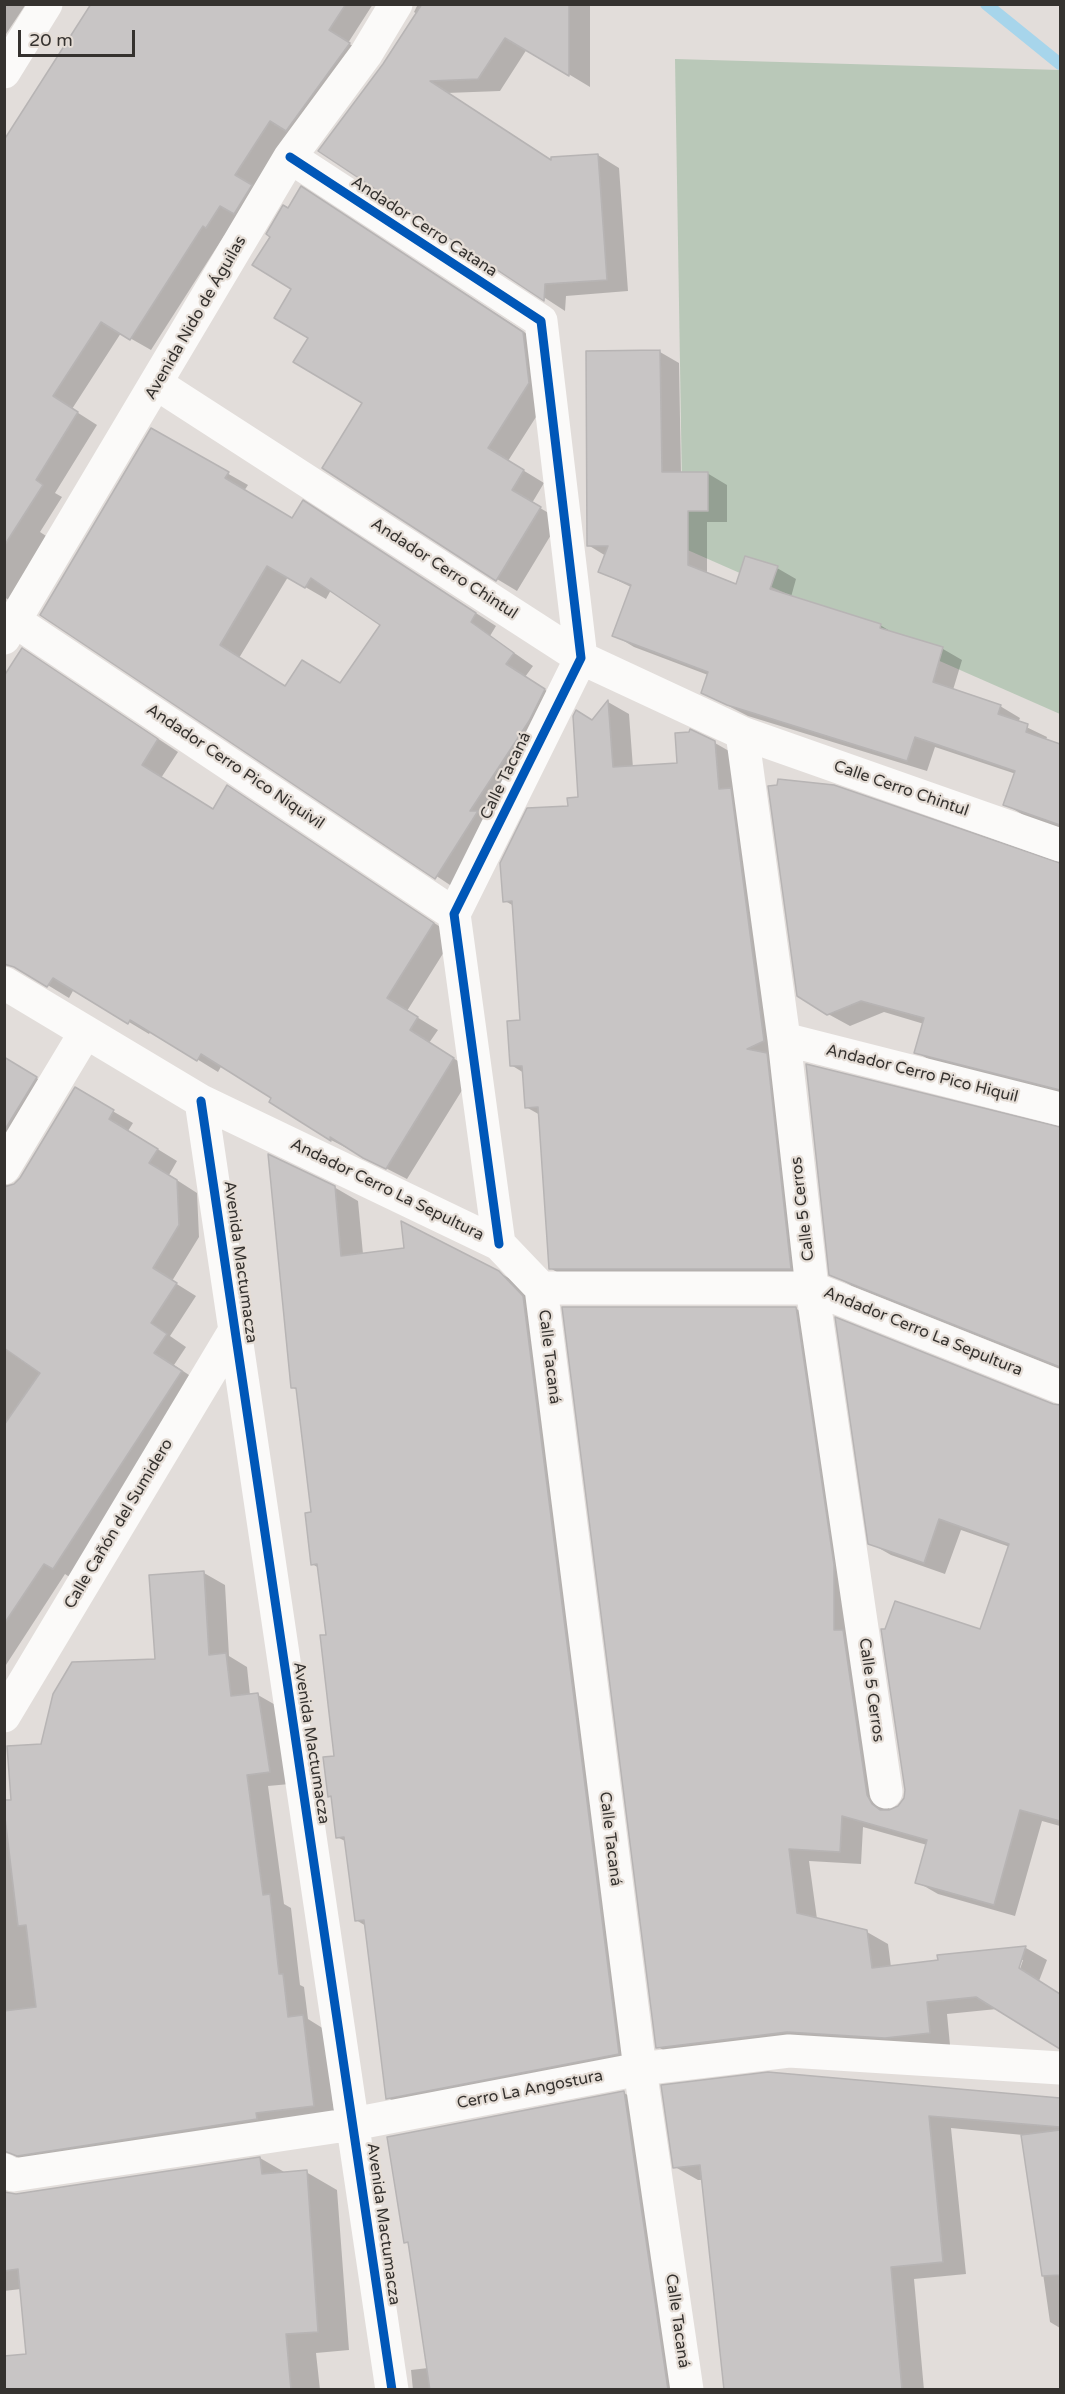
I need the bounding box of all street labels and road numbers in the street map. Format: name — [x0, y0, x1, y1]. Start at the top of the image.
street label: Andador Cerro Catana — [347, 173, 501, 281]
street label: Avenida Nido de Águilas — [141, 233, 251, 403]
street label: Andador Cerro Chintul — [367, 514, 521, 624]
street label: Andador Cerro Pico Niquivil — [142, 700, 328, 834]
street label: Calle Tacaná — [477, 729, 535, 823]
street label: Calle Cerro Chintul — [831, 757, 971, 821]
street label: Andador Cerro Pico Hiquil — [824, 1041, 1020, 1107]
street label: Andador Cerro La Sepultura — [287, 1135, 487, 1245]
street label: Calle 5 Cerros — [787, 1156, 819, 1262]
street label: Avenida Mactumacza — [219, 1180, 261, 1344]
street label: Andador Cerro La Sepultura — [821, 1283, 1025, 1381]
street label: Calle Tacaná — [534, 1309, 564, 1405]
street label: Calle Cañón del Sumidero — [61, 1435, 177, 1613]
street label: Calle 5 Cerros — [854, 1637, 888, 1743]
street label: Avenida Mactumacza — [289, 1661, 333, 1825]
street label: Calle Tacaná — [595, 1791, 625, 1887]
street label: Cerro La Angostura — [455, 2066, 605, 2114]
street label: Avenida Mactumacza — [362, 2142, 404, 2306]
street label: Calle Tacaná — [661, 2273, 693, 2369]

